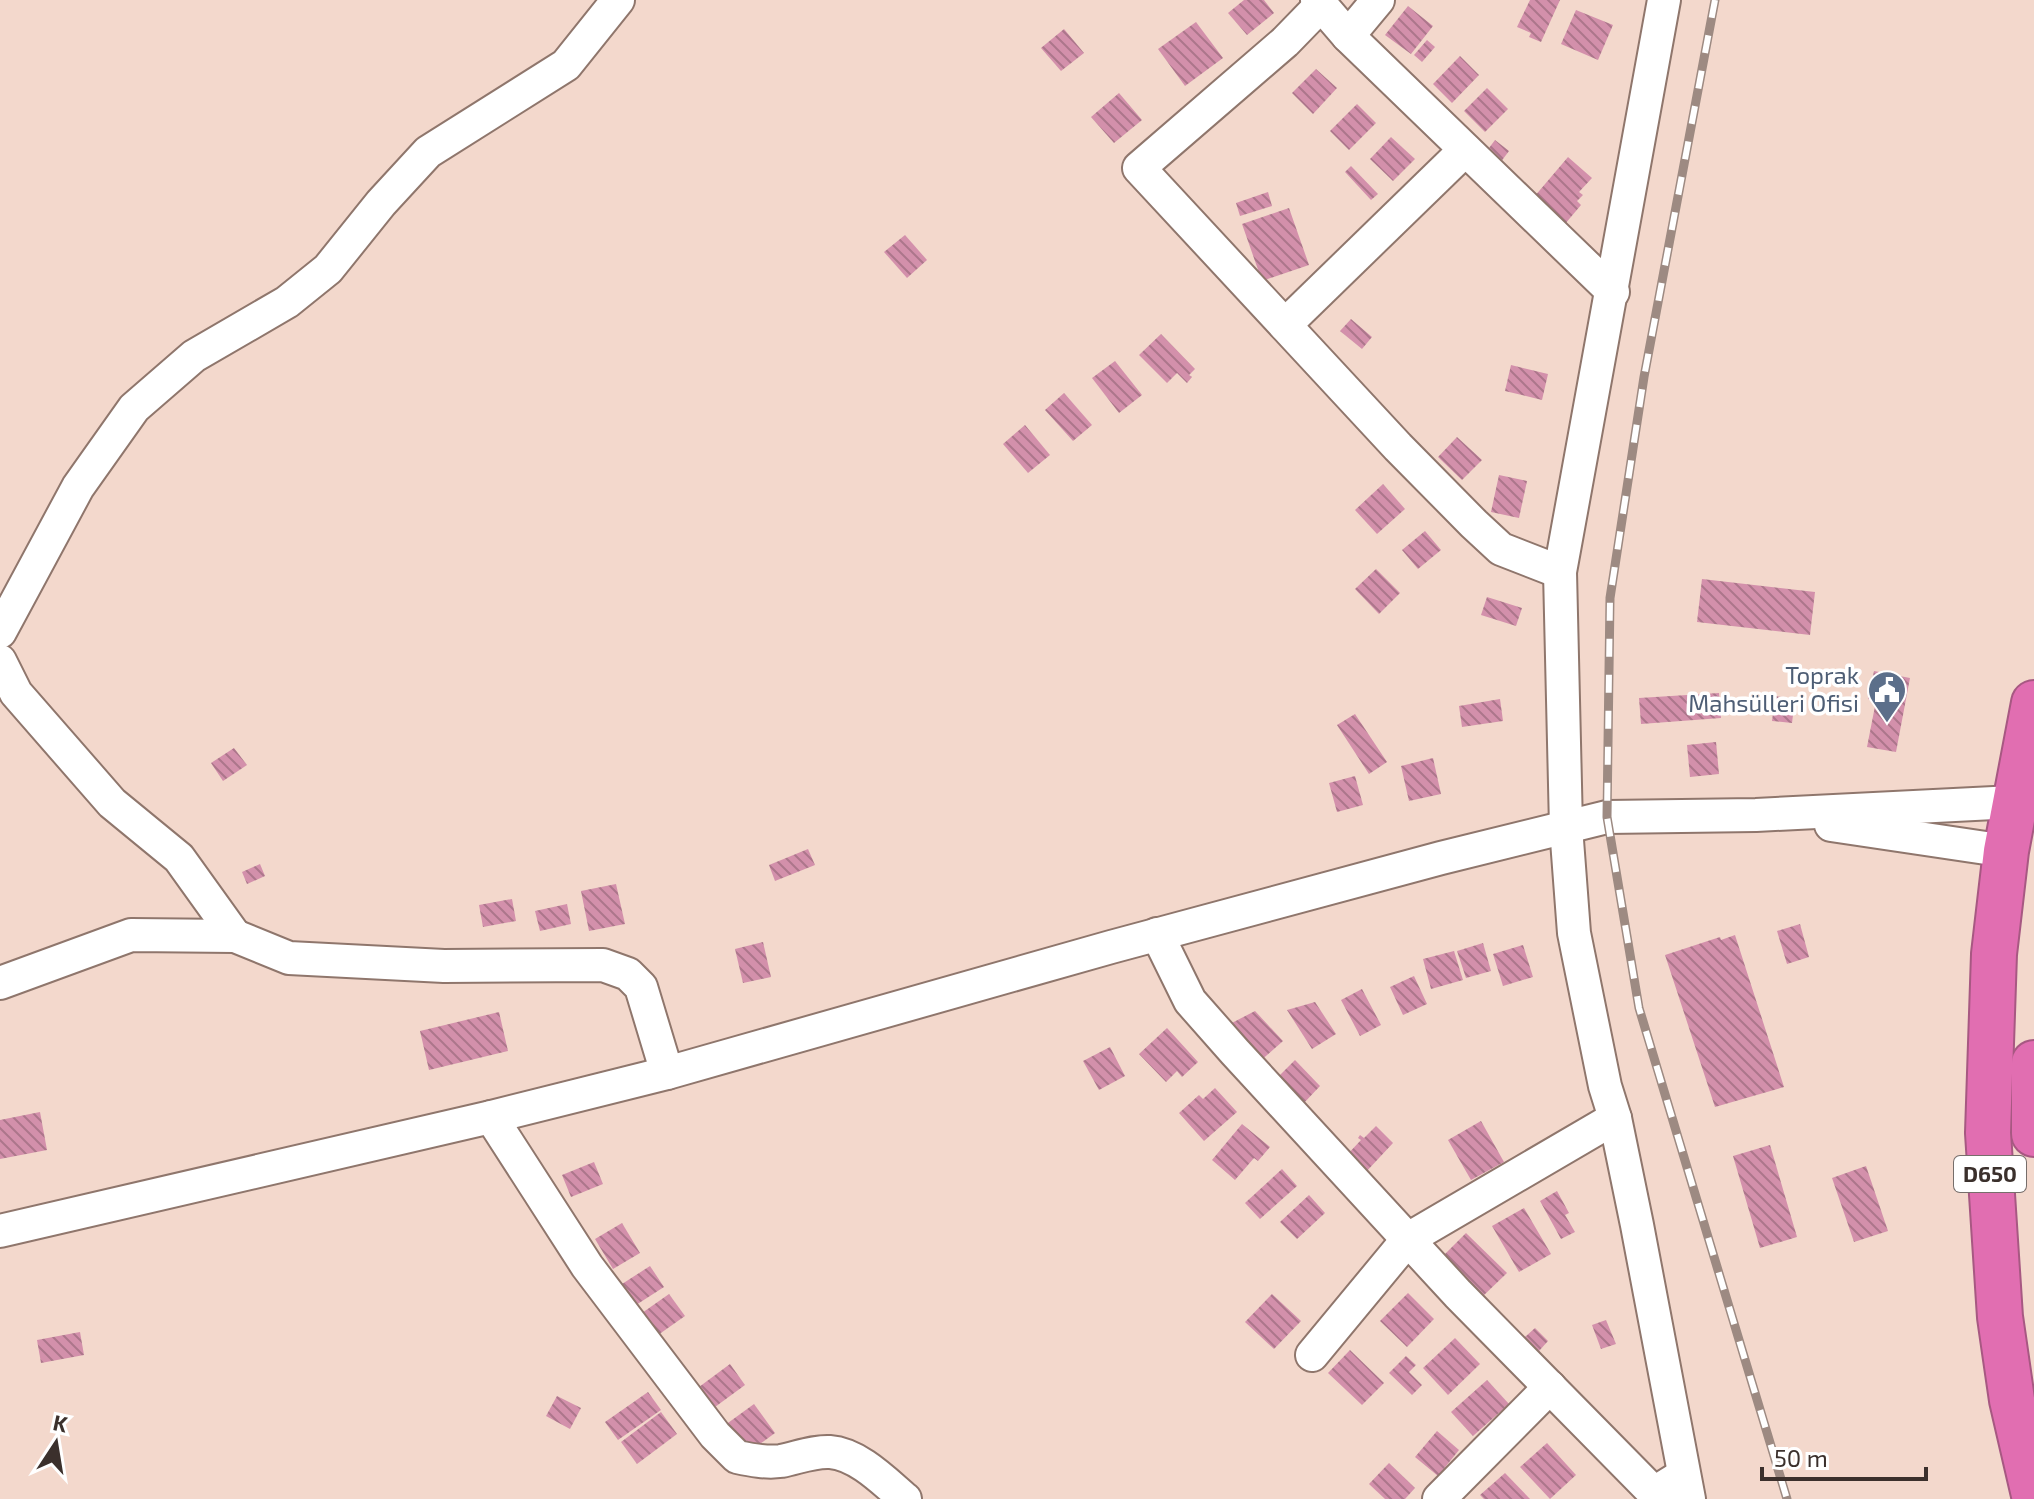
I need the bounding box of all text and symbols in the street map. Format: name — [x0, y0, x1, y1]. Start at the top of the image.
place label: Toprak Mahsülleri Ofisi — [1688, 660, 1859, 717]
public building icon: Toprak Mahsülleri Ofisi — [1866, 669, 1908, 724]
road number: D650 — [1954, 1156, 2026, 1192]
north arrow — [16, 1403, 96, 1483]
text: K — [51, 1408, 70, 1437]
scale bar — [1762, 1431, 1926, 1481]
text: 50 m — [1774, 1443, 1828, 1472]

